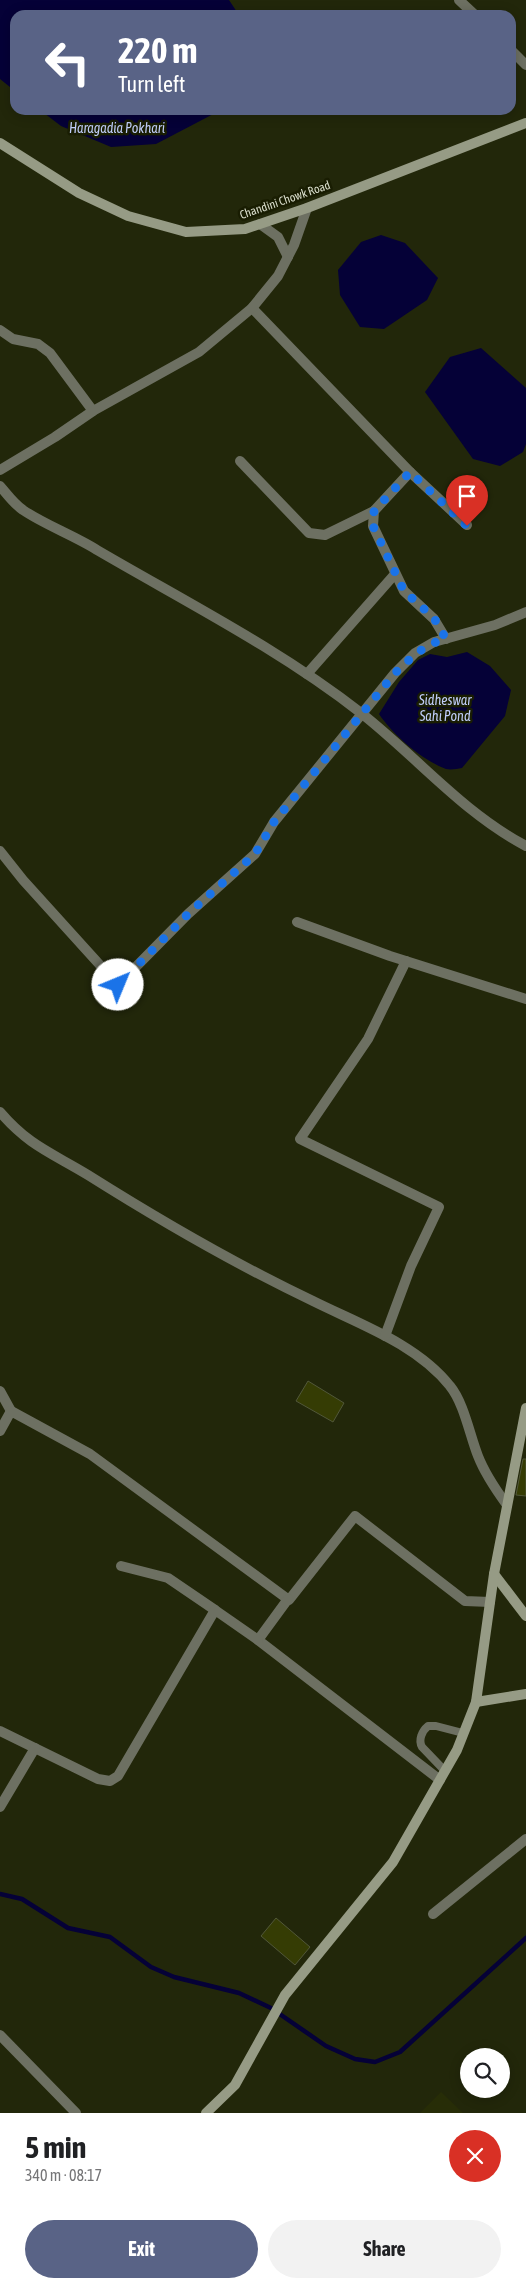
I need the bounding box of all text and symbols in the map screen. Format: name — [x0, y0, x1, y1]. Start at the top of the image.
icon: left — [35, 30, 100, 95]
text: 220 m — [118, 30, 197, 70]
text: Turn left — [118, 71, 185, 97]
water label: Haragadia Pokhari — [69, 120, 165, 136]
street label: Chandini Chowk Road — [238, 178, 332, 222]
pin — [446, 475, 488, 526]
icon: arrive — [453, 482, 481, 510]
water label: Sidheswar Sahi Pond — [418, 692, 472, 724]
position arrow — [91, 958, 143, 1010]
map controls — [460, 2048, 510, 2098]
button: search — [460, 2048, 510, 2098]
text: 5 min — [25, 2130, 86, 2164]
button: close — [449, 2130, 501, 2182]
text: 340 m · 08:17 — [25, 2166, 102, 2184]
button: Exit — [25, 2220, 258, 2278]
button: Share — [268, 2220, 501, 2278]

